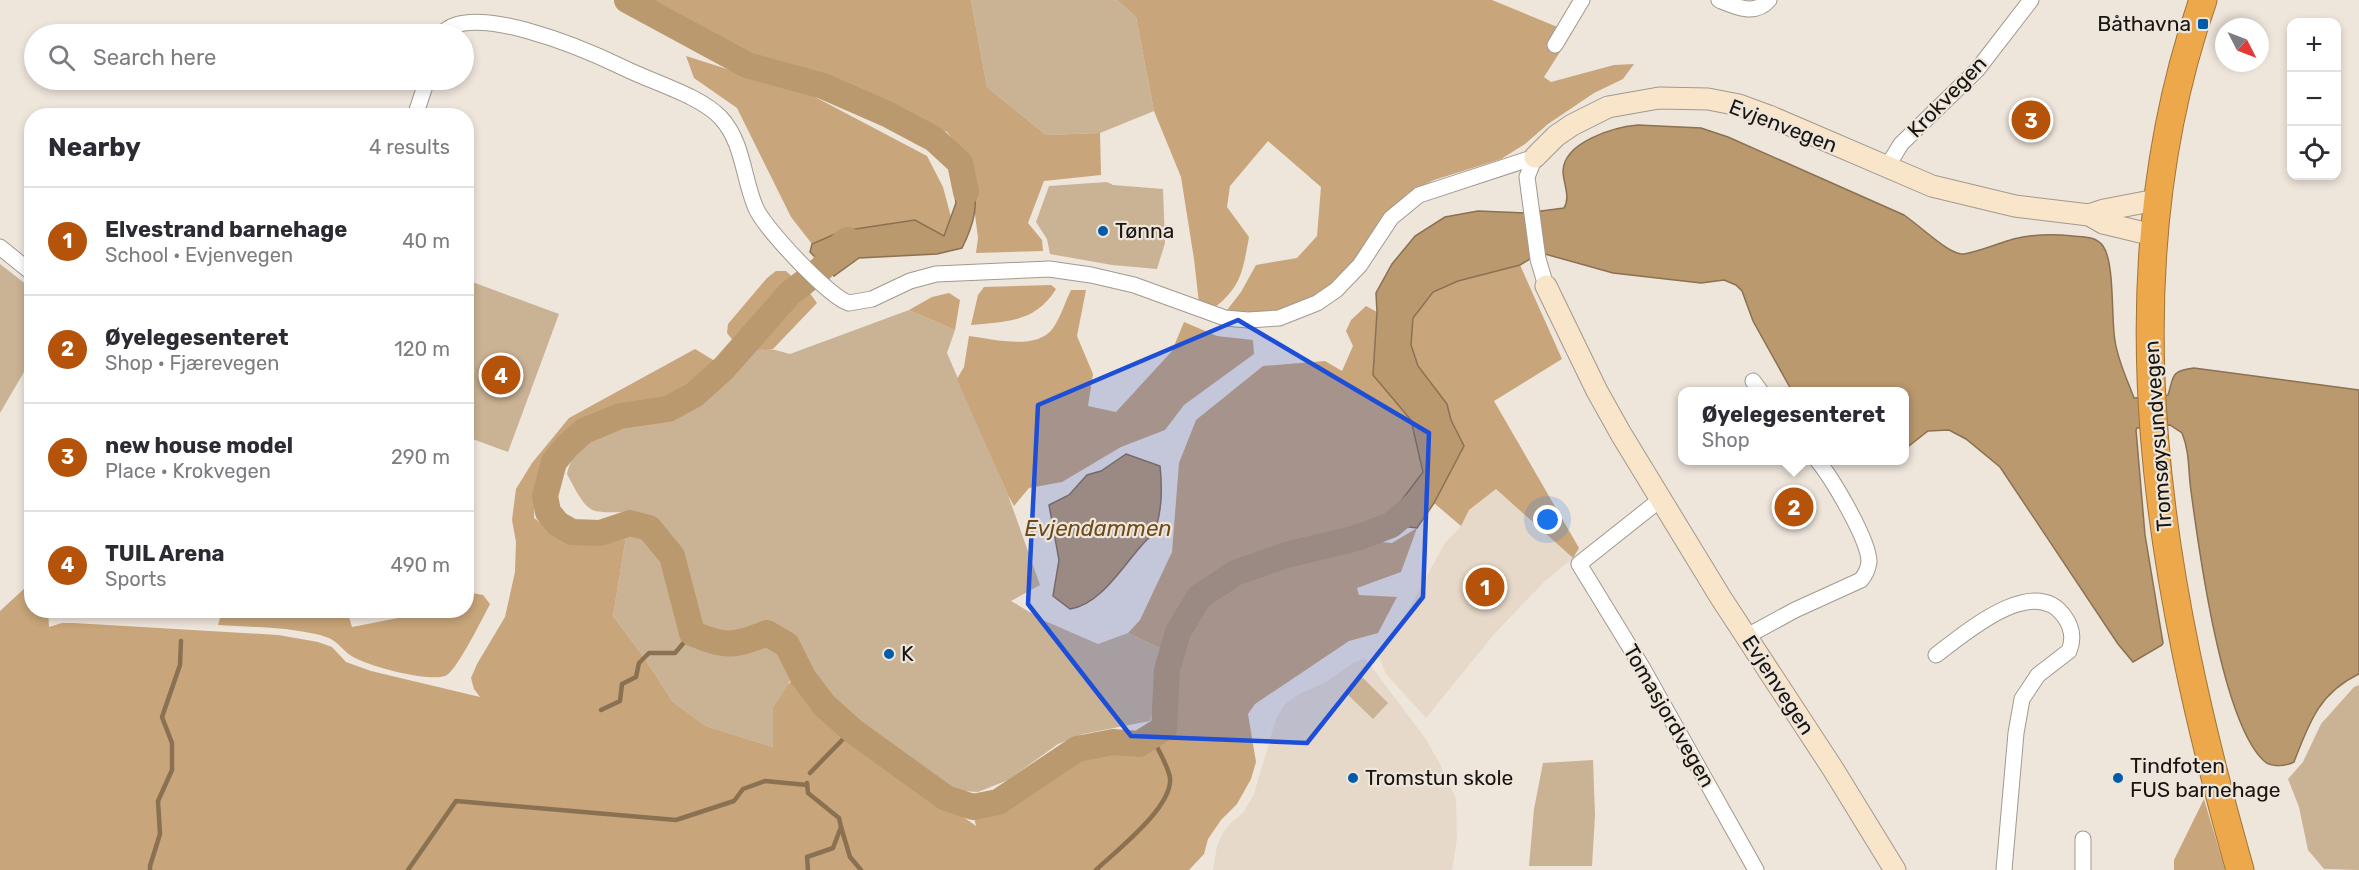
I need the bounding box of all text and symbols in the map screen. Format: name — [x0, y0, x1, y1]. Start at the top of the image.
place label: Båthavna — [2097, 11, 2191, 36]
marker: Båthavna — [2196, 17, 2210, 31]
north arrow — [2215, 18, 2269, 72]
map controls — [2287, 18, 2341, 180]
button: + — [2287, 18, 2341, 72]
search box — [24, 24, 474, 90]
icon: search — [45, 41, 78, 74]
text: Search here — [93, 44, 216, 71]
street label: Krokvegen — [1902, 51, 1992, 142]
button: − — [2287, 72, 2341, 126]
street label: Evjenvegen — [1726, 94, 1841, 158]
pin: 3 — [2012, 98, 2050, 142]
button: locate — [2287, 126, 2341, 180]
text: Nearby — [48, 132, 141, 163]
text: 4 results — [369, 135, 450, 159]
text: Elvestrand barnehage — [105, 216, 347, 243]
place label: Tønna — [1115, 218, 1174, 243]
marker: Tønna — [1096, 224, 1110, 238]
text: 1 — [63, 229, 72, 253]
text: 40 m — [402, 229, 450, 253]
text: School · Evjenvegen — [105, 243, 293, 267]
text: Øyelegesenteret — [105, 324, 289, 351]
text: 2 — [61, 337, 74, 361]
text: 120 m — [394, 337, 450, 361]
street label: Tromsøysundvegen — [2138, 340, 2177, 532]
text: Shop · Fjærevegen — [105, 351, 279, 375]
pin: 4 — [482, 352, 520, 398]
popup — [1678, 387, 1909, 465]
text: Øyelegesenteret — [1702, 401, 1885, 428]
text: Shop — [1702, 428, 1750, 452]
text: new house model — [105, 432, 293, 459]
text: 3 — [61, 445, 74, 469]
text: 290 m — [391, 445, 450, 469]
text: Place · Krokvegen — [105, 459, 271, 483]
pin: 2 — [1774, 484, 1814, 530]
your location — [1533, 505, 1562, 534]
water label: Evjendammen — [1024, 515, 1172, 542]
text: TUIL Arena — [105, 540, 225, 567]
text: 4 — [61, 553, 74, 577]
text: 490 m — [391, 553, 450, 577]
pin: 1 — [1466, 564, 1504, 610]
text: Sports — [105, 567, 166, 591]
street label: Evjenvegen — [1737, 630, 1820, 739]
street label: Tomasjordvegen — [1618, 640, 1720, 792]
place label: K — [901, 641, 914, 666]
marker: K — [882, 647, 896, 661]
place label: Tindfoten FUS barnehage — [2130, 753, 2280, 802]
place label: Tromstun skole — [1365, 765, 1513, 790]
marker: Tromstun skole — [1346, 771, 1360, 785]
marker: Tindfoten FUS barnehage — [2111, 771, 2125, 785]

